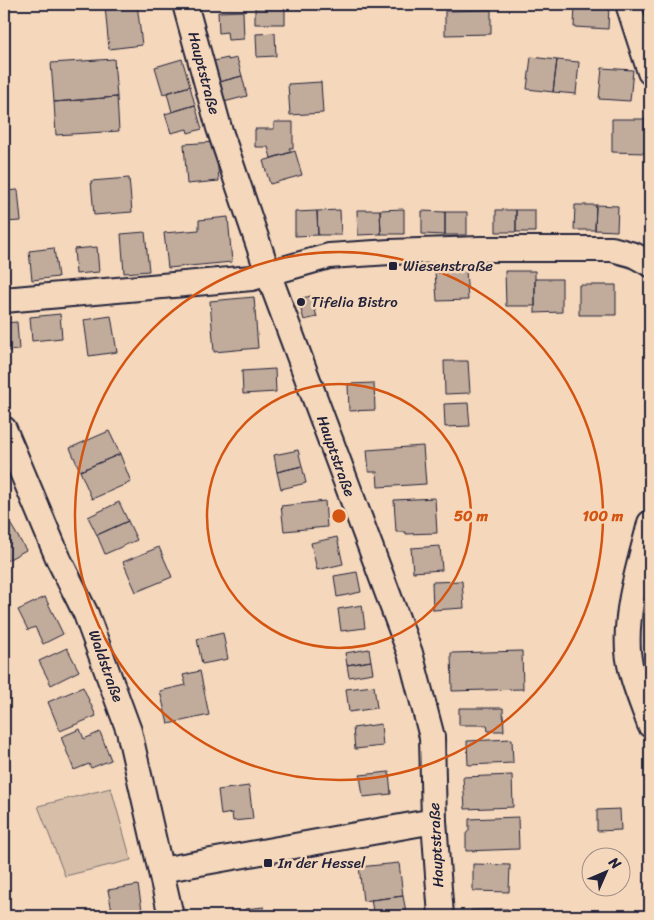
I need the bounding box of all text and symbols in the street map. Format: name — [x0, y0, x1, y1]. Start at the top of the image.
street label: Hauptstraße — [180, 29, 228, 118]
place label: Wiesenstraße — [403, 253, 493, 279]
marker: Wiesenstraße — [387, 260, 399, 272]
place label: Tifelia Bistro — [311, 289, 398, 315]
marker: Tifelia Bistro — [295, 296, 307, 308]
street label: Hauptstraße — [309, 412, 363, 501]
text: 50 m — [454, 503, 489, 529]
text: 100 m — [583, 503, 624, 529]
centre of rings — [330, 507, 348, 525]
street label: Waldstraße — [81, 626, 131, 706]
street label: Hauptstraße — [421, 802, 451, 888]
north arrow — [582, 848, 632, 898]
place label: In der Hessel — [277, 850, 366, 876]
text: N — [602, 850, 627, 876]
marker: In der Hessel — [262, 857, 274, 869]

